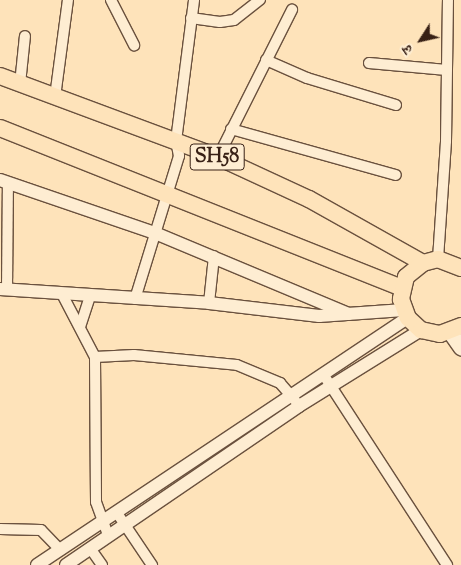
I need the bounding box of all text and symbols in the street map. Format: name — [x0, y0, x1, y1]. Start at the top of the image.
north arrow — [396, 15, 446, 65]
text: उ — [398, 40, 419, 57]
road number: SH58 — [190, 140, 244, 174]

